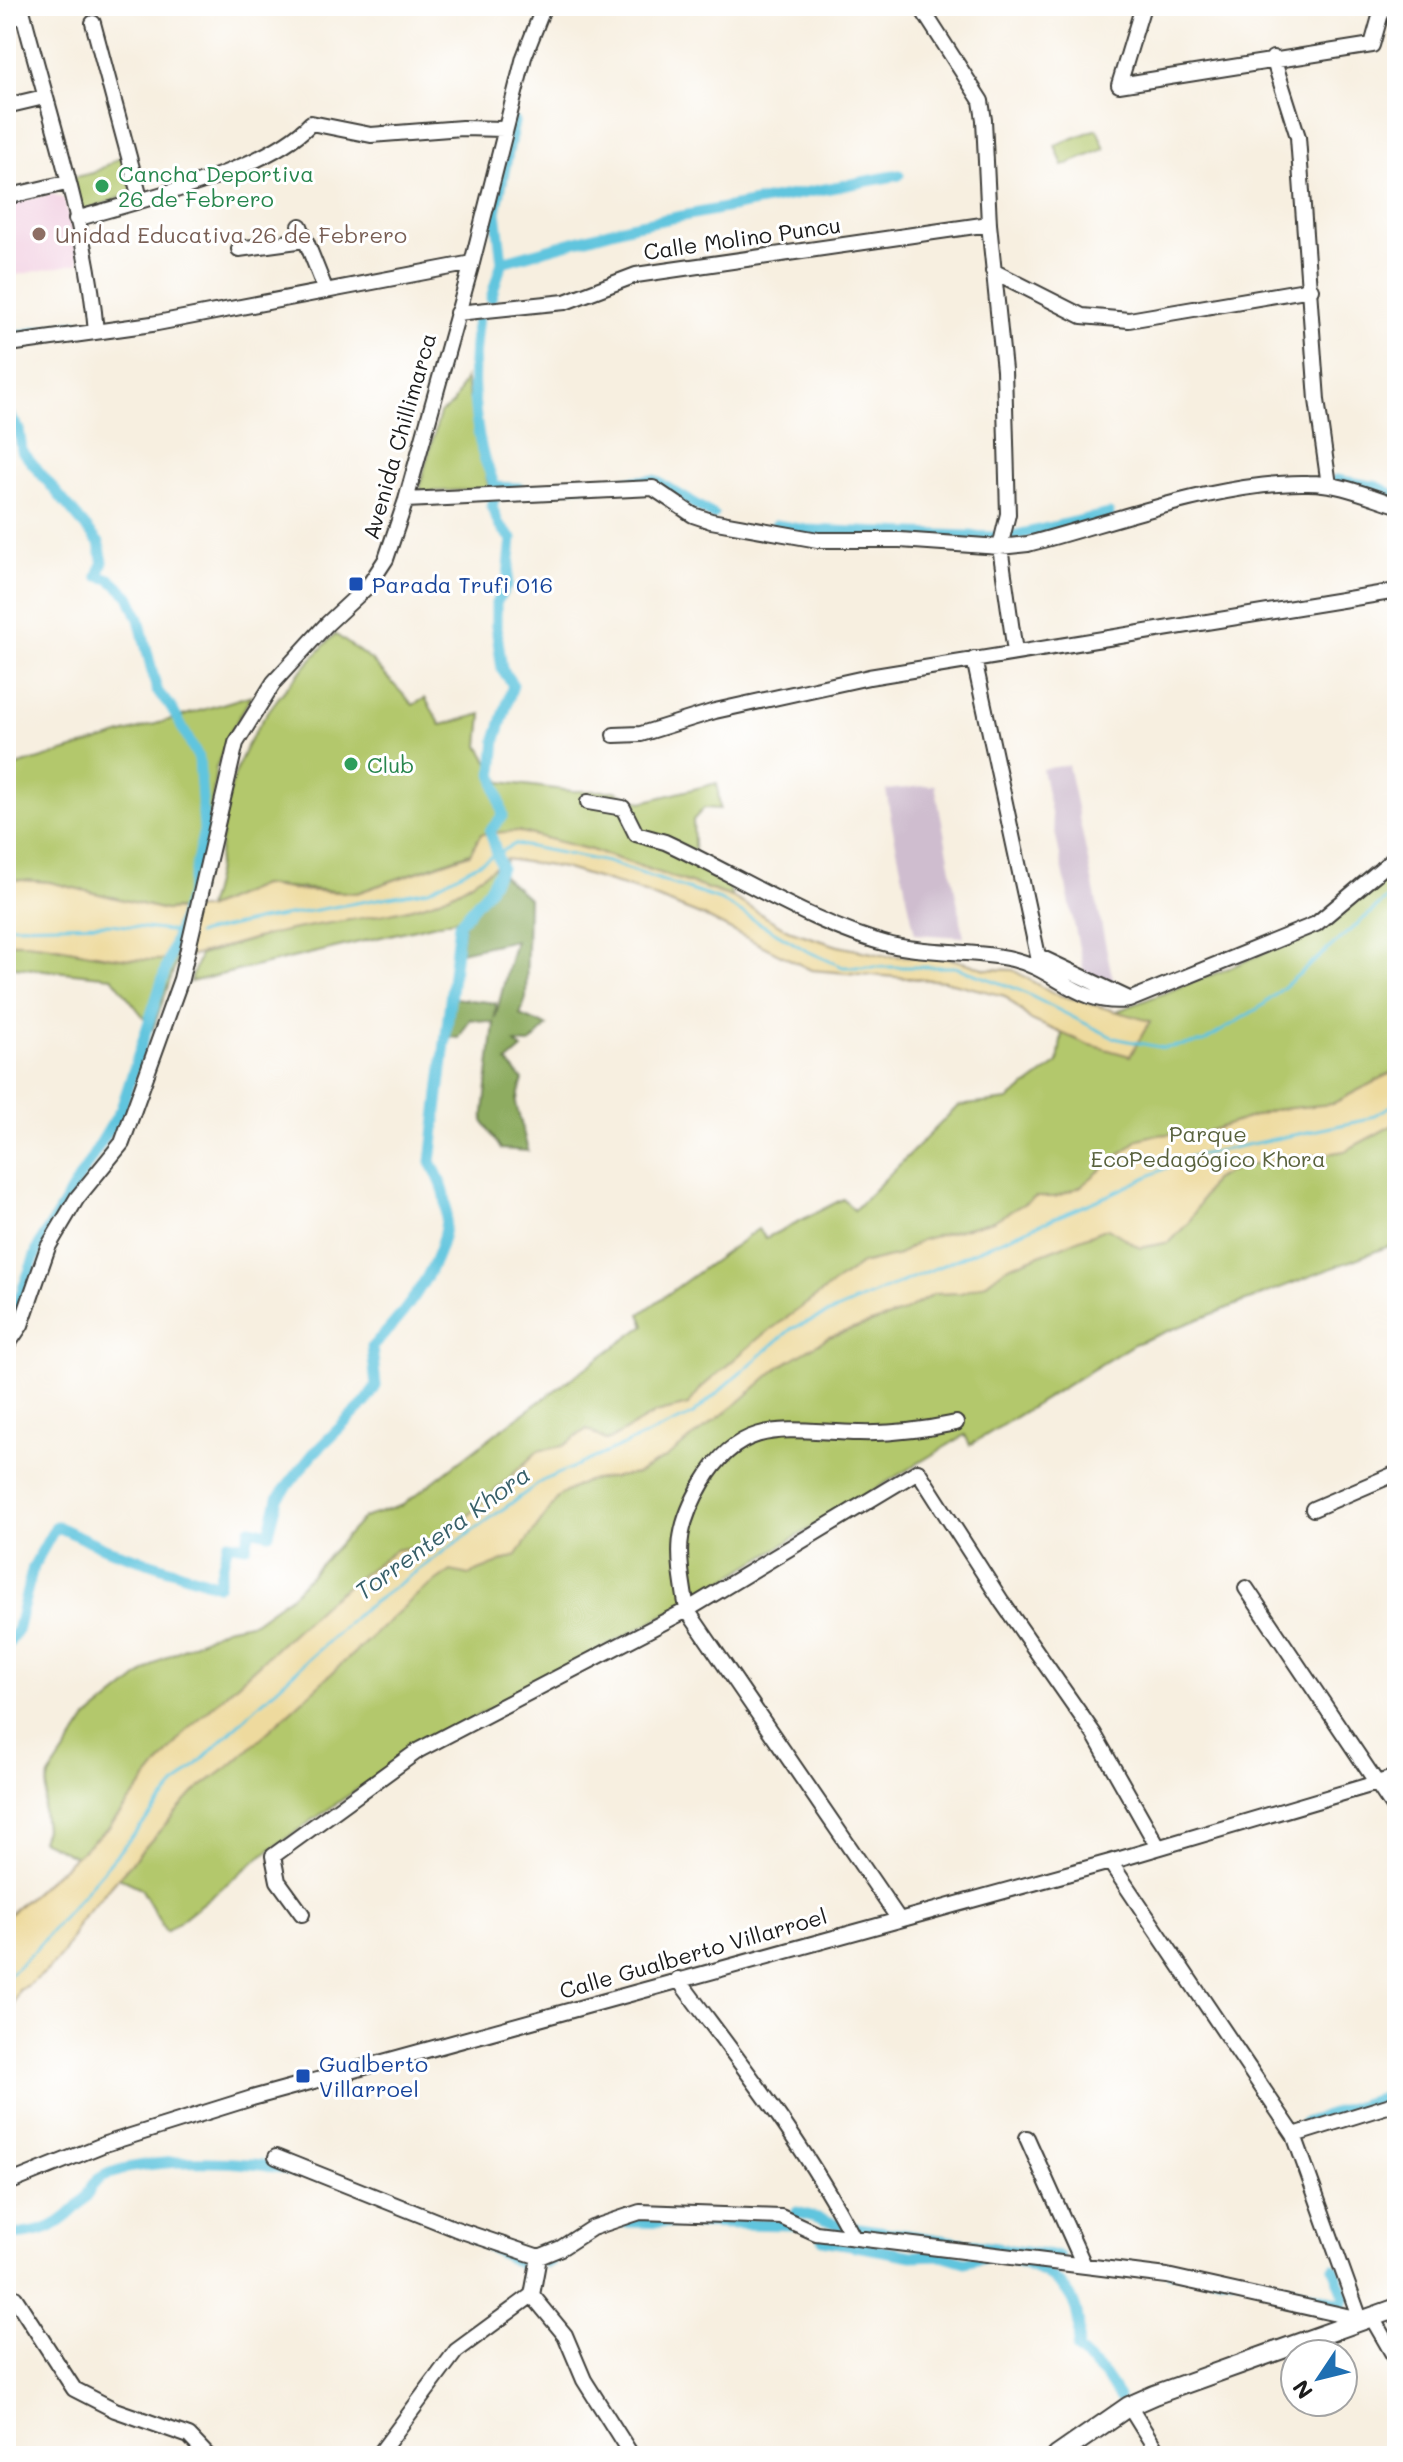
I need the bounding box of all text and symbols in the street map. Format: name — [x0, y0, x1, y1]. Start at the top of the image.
place label: Cancha Deportiva 26 de Febrero — [118, 159, 314, 213]
marker: Cancha Deportiva 26 de Febrero — [93, 177, 111, 195]
street label: Calle Molino Puncu — [642, 210, 842, 266]
place label: Unidad Educativa 26 de Febrero — [55, 220, 407, 249]
marker: Unidad Educativa 26 de Febrero — [30, 225, 48, 243]
street label: Avenida Chillimarca — [356, 329, 442, 543]
place label: Parada Trufi 016 — [372, 570, 553, 599]
marker: Parada Trufi 016 — [347, 575, 365, 593]
place label: Club — [367, 750, 414, 779]
marker: Club — [342, 755, 360, 773]
park label: Parque EcoPedagógico Khora — [1090, 1119, 1326, 1173]
water label: Torrentera Khora — [348, 1458, 536, 1606]
street label: Calle Gualberto Villarroel — [556, 1901, 830, 2005]
place label: Gualberto Villarroel — [319, 2049, 428, 2103]
marker: Gualberto Villarroel — [294, 2067, 312, 2085]
north arrow — [1279, 2338, 1359, 2418]
text: N — [1286, 2375, 1319, 2405]

